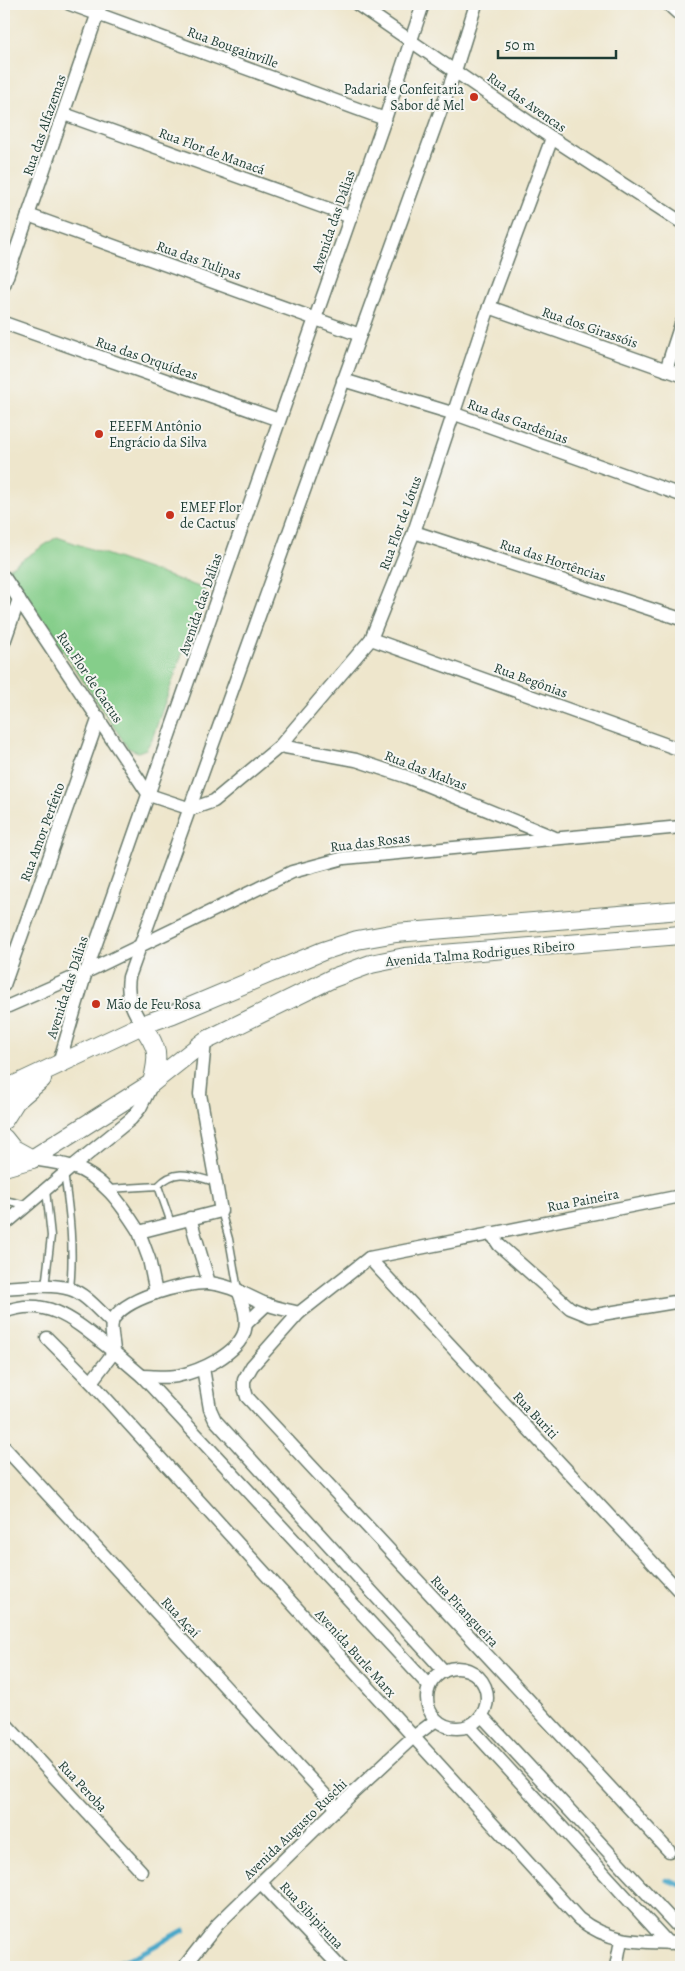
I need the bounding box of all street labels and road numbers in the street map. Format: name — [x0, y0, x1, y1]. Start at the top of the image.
street label: Rua Bougainville — [185, 22, 281, 73]
street label: Rua das Avencas — [483, 68, 570, 137]
street label: Rua das Alfazemas — [18, 72, 71, 179]
street label: Rua Flor de Manacá — [156, 123, 268, 180]
street label: Avenida das Dálias — [307, 168, 360, 276]
street label: Rua das Tulipas — [154, 236, 244, 285]
street label: Rua dos Girassóis — [539, 302, 640, 353]
street label: Rua das Orquídeas — [93, 332, 201, 385]
street label: Rua das Gardênias — [465, 394, 571, 449]
street label: Rua Flor de Lótus — [375, 473, 426, 573]
street label: Rua das Hortências — [497, 534, 608, 587]
street label: Avenida das Dálias — [174, 551, 227, 659]
street label: Rua Flor de Cactus — [52, 628, 127, 727]
street label: Rua Begônias — [491, 658, 570, 703]
street label: Rua das Malvas — [382, 746, 470, 795]
street label: Rua Amor Perfeito — [16, 780, 69, 885]
street label: Rua das Rosas — [329, 828, 411, 857]
street label: Avenida das Dálias — [42, 933, 93, 1042]
street label: Avenida Talma Rodrigues Ribeiro — [384, 936, 575, 971]
street label: Rua Paineira — [546, 1184, 621, 1217]
street label: Rua Buriti — [509, 1387, 563, 1443]
street label: Rua Pitangueira — [426, 1571, 503, 1652]
street label: Rua Açaí — [157, 1593, 204, 1642]
street label: Avenida Burle Marx — [310, 1604, 401, 1702]
street label: Rua Peroba — [54, 1756, 112, 1817]
street label: Avenida Augusto Ruschi — [239, 1775, 351, 1885]
street label: Rua Sibipiruna — [275, 1877, 348, 1954]

